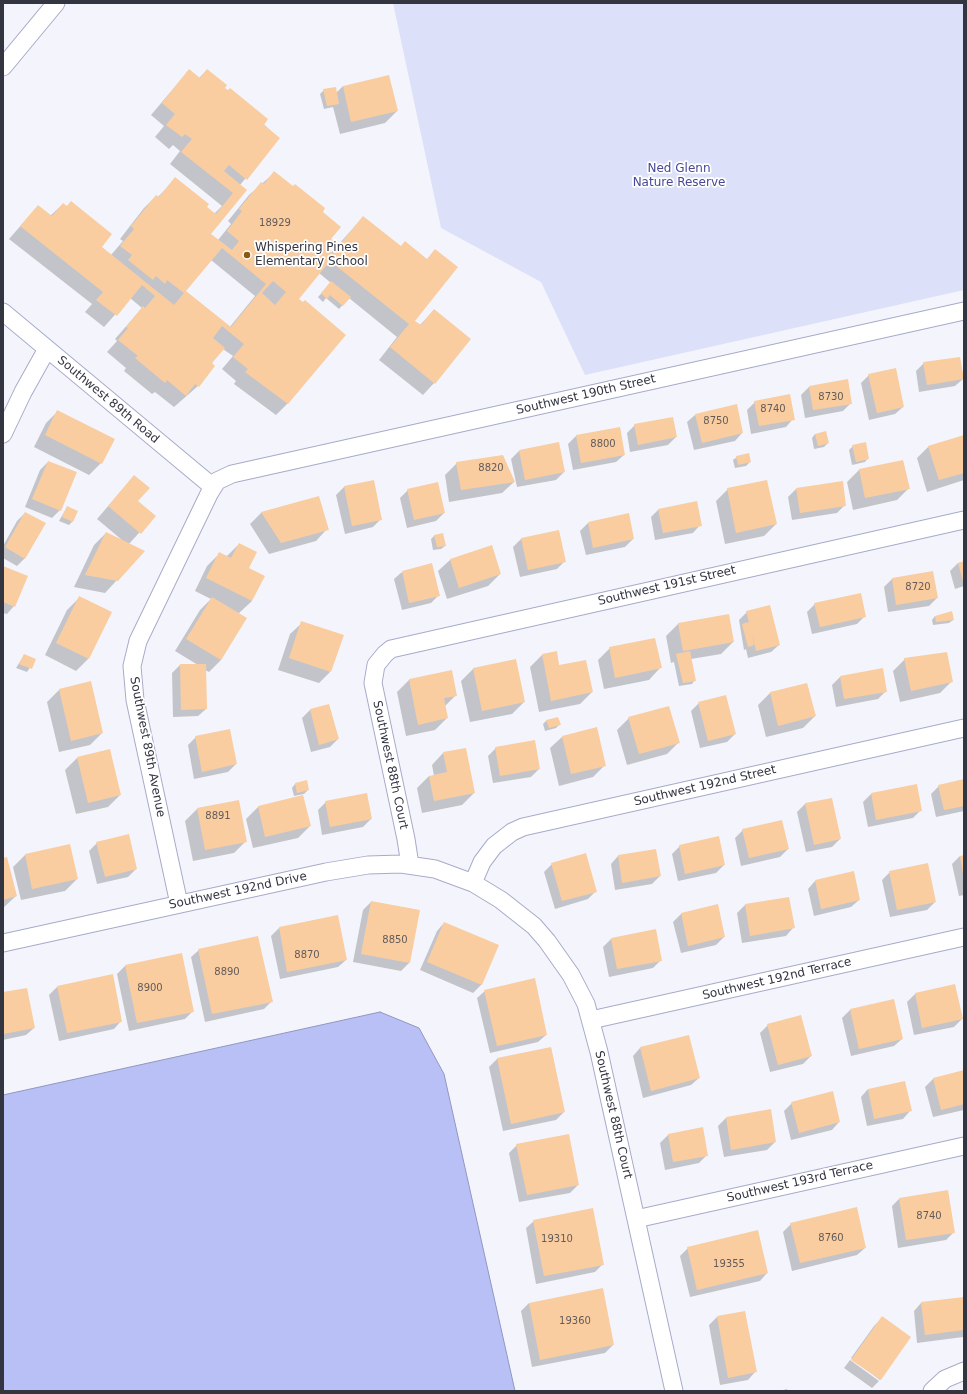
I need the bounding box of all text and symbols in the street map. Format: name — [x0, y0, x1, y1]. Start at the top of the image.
park label: Ned Glenn Nature Reserve — [633, 162, 725, 190]
house number: 18929 — [259, 217, 291, 229]
place label: Whispering Pines Elementary School — [255, 241, 368, 269]
marker: Whispering Pines Elementary School — [242, 250, 252, 260]
street label: Southwest 89th Road — [54, 353, 162, 447]
street label: Southwest 190th Street — [515, 372, 657, 418]
house number: 8730 — [818, 391, 844, 403]
house number: 8740 — [760, 403, 786, 415]
house number: 8750 — [703, 415, 729, 427]
house number: 8800 — [590, 438, 616, 450]
house number: 8820 — [478, 462, 504, 474]
street label: Southwest 191st Street — [597, 563, 737, 609]
house number: 8720 — [905, 581, 931, 593]
street label: Southwest 89th Avenue — [126, 676, 168, 818]
street label: Southwest 88th Court — [369, 699, 411, 831]
street label: Southwest 192nd Street — [633, 763, 777, 809]
house number: 8891 — [205, 810, 231, 822]
street label: Southwest 192nd Drive — [168, 869, 308, 913]
house number: 8850 — [382, 934, 408, 946]
house number: 8870 — [294, 949, 320, 961]
street label: Southwest 192nd Terrace — [701, 955, 853, 1003]
house number: 8890 — [214, 966, 240, 978]
house number: 8900 — [137, 982, 163, 994]
street label: Southwest 88th Court — [591, 1049, 635, 1181]
street label: Southwest 193rd Terrace — [726, 1158, 874, 1206]
house number: 8740 — [916, 1210, 942, 1222]
house number: 8760 — [818, 1232, 844, 1244]
house number: 19310 — [541, 1233, 573, 1245]
house number: 19355 — [713, 1258, 745, 1270]
house number: 19360 — [559, 1315, 591, 1327]

